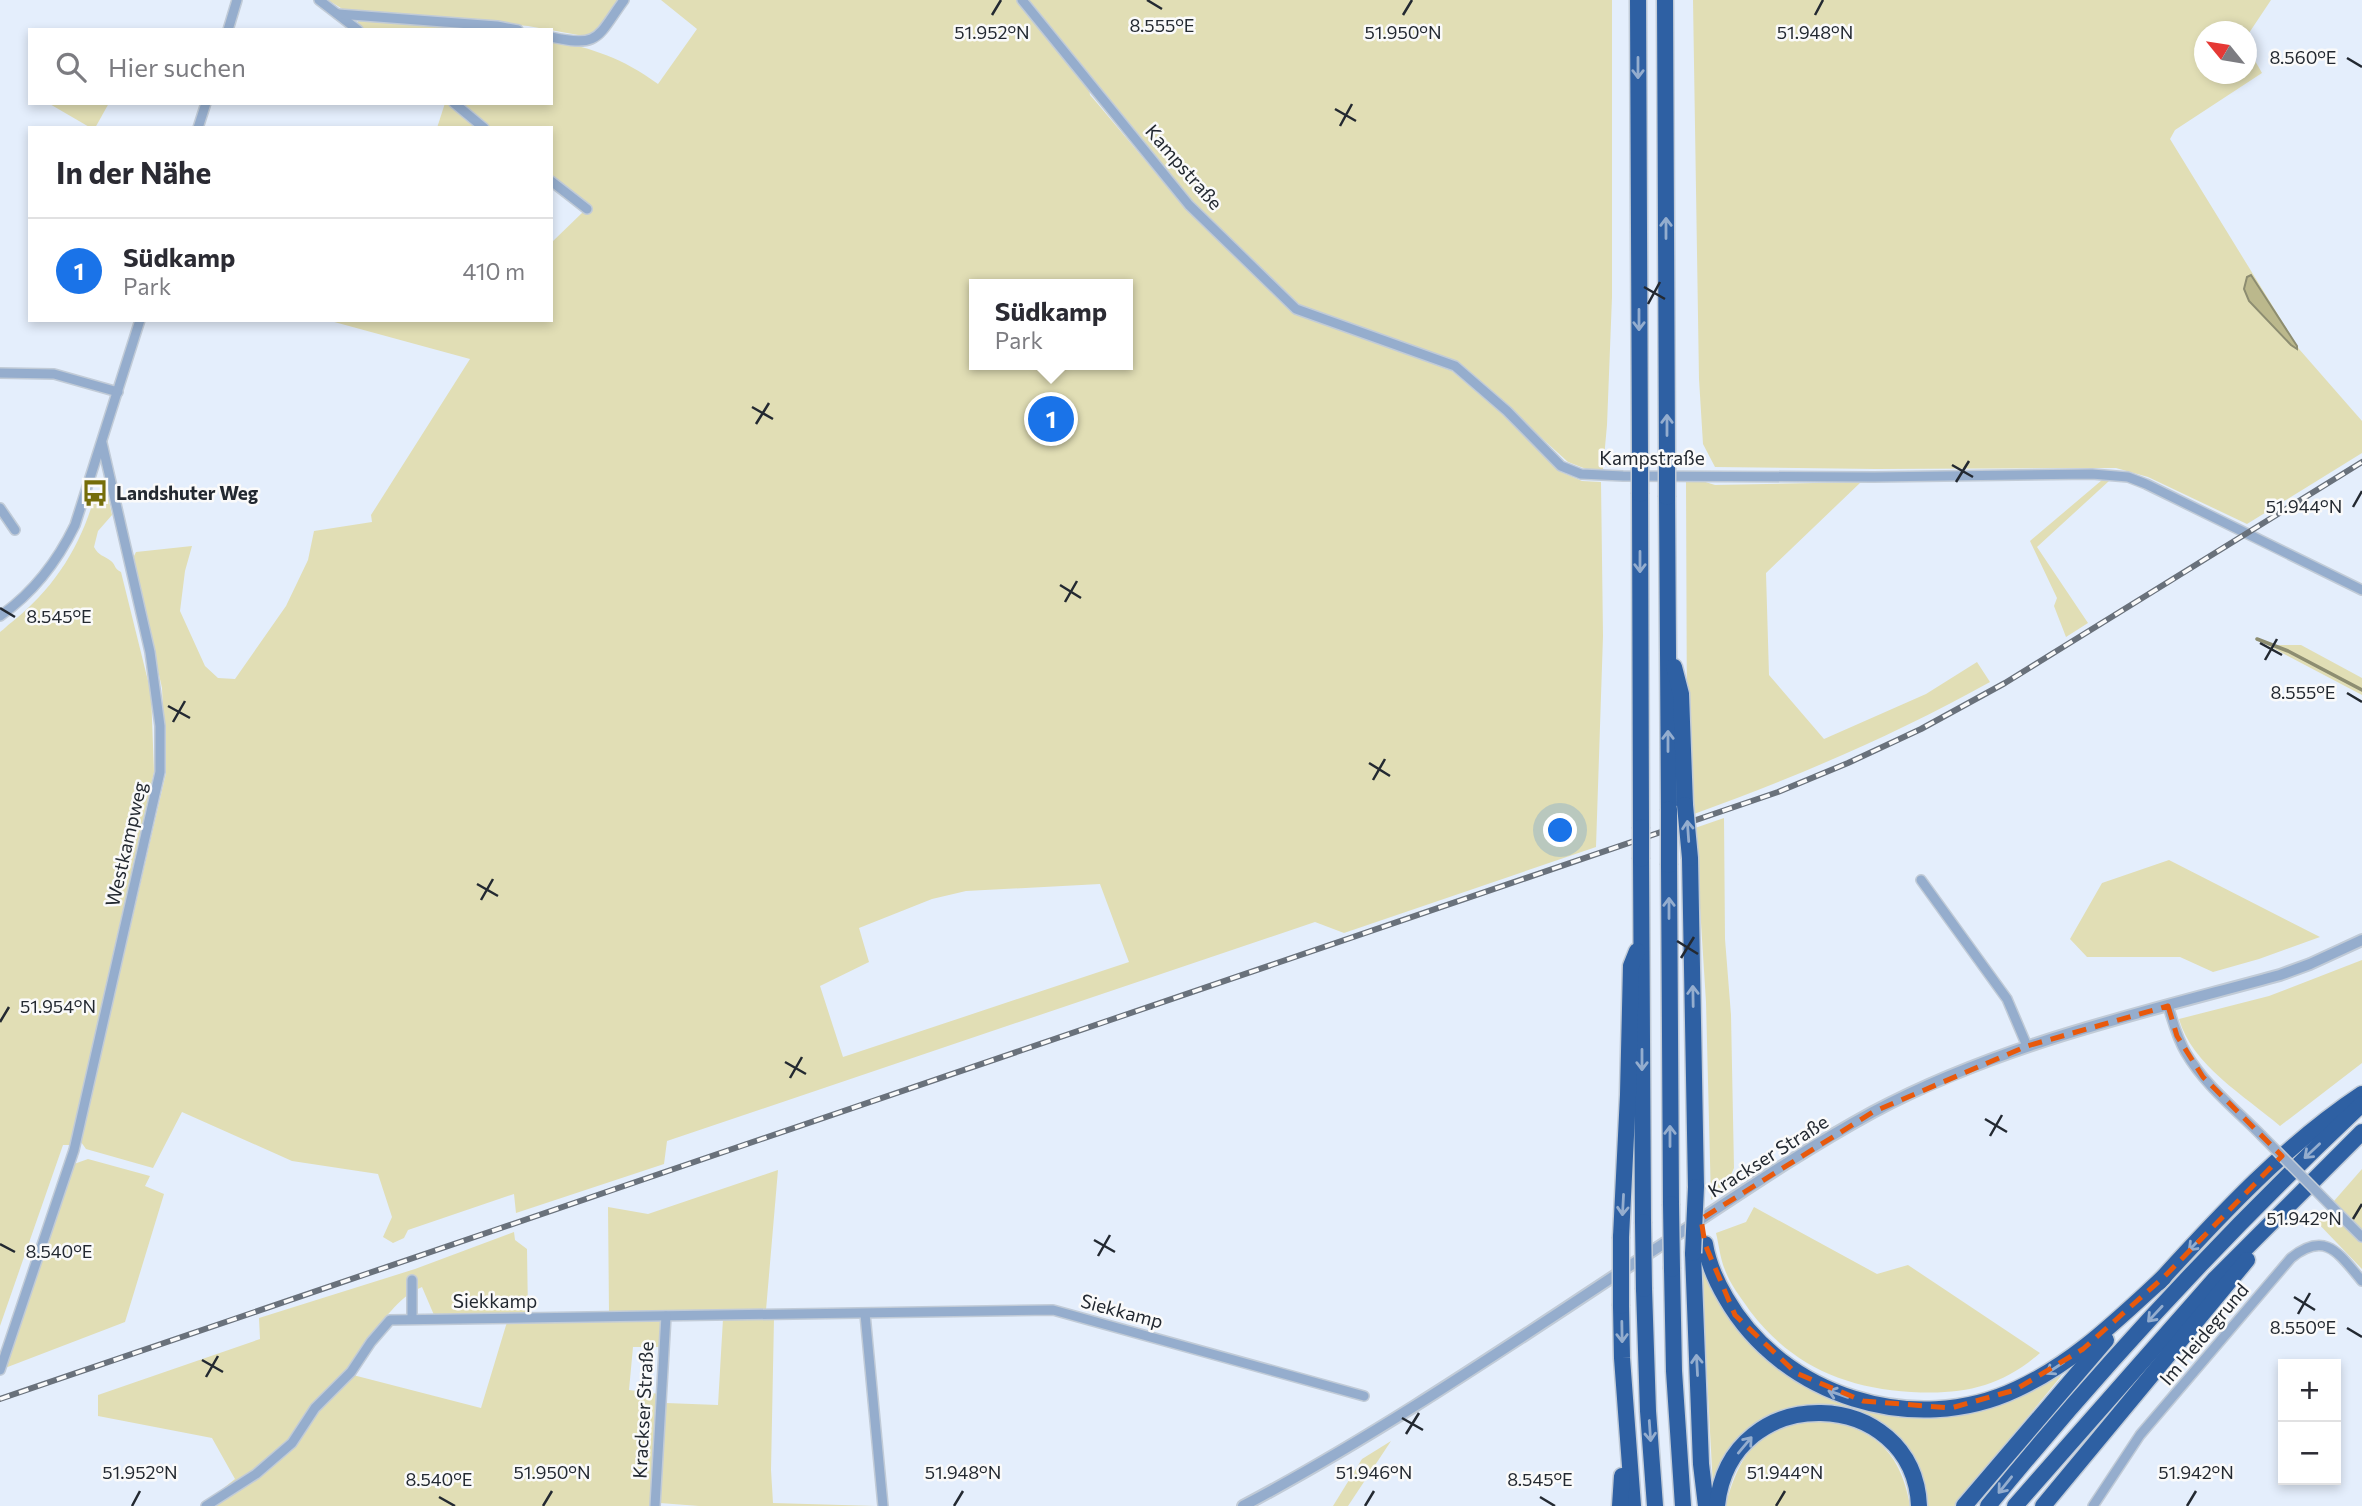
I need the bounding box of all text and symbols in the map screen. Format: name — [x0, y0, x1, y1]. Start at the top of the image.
text: 8.555°E — [1129, 14, 1195, 36]
text: 51.952°N — [954, 21, 1030, 43]
text: 51.950°N — [1365, 21, 1442, 43]
text: 51.948°N — [1777, 21, 1853, 43]
north arrow — [2194, 21, 2257, 84]
search box — [28, 28, 553, 105]
text: 8.560°E — [2270, 46, 2337, 68]
icon: search — [52, 48, 90, 86]
text: Hier suchen — [108, 51, 246, 82]
one-way arrow — [1631, 56, 1645, 79]
street label: Kampstraße — [1141, 119, 1228, 214]
text: In der Nähe — [56, 153, 211, 190]
one-way arrow — [1659, 217, 1673, 240]
text: Südkamp — [123, 241, 235, 272]
text: 1 — [74, 257, 84, 285]
text: 410 m — [463, 257, 525, 285]
text: Park — [123, 272, 171, 300]
popup — [969, 279, 1133, 370]
text: Südkamp — [995, 295, 1107, 326]
one-way arrow — [1632, 308, 1646, 331]
text: Park — [995, 326, 1043, 354]
pin: 1 — [1028, 393, 1074, 445]
one-way arrow — [1660, 414, 1674, 437]
street label: Kampstraße — [1599, 446, 1705, 469]
bus stop icon: Landshuter Weg — [80, 478, 110, 508]
place label: Landshuter Weg — [116, 481, 259, 504]
text: 51.944°N — [2266, 495, 2342, 517]
one-way arrow — [1633, 550, 1647, 573]
text: 8.545°E — [26, 605, 92, 627]
text: 8.555°E — [2270, 681, 2336, 703]
one-way arrow — [1662, 730, 1675, 753]
street label: Westkampweg — [100, 779, 151, 909]
your location — [1543, 813, 1577, 847]
one-way arrow — [1681, 820, 1694, 843]
one-way arrow — [1662, 897, 1676, 920]
one-way arrow — [1686, 985, 1699, 1008]
text: 51.954°N — [20, 995, 96, 1017]
one-way arrow — [1636, 1048, 1649, 1071]
street label: Krackser Straße — [1703, 1109, 1832, 1202]
one-way arrow — [1663, 1125, 1677, 1148]
one-way arrow — [2304, 1142, 2321, 1159]
one-way arrow — [1616, 1193, 1629, 1216]
text: 51.942°N — [2266, 1207, 2342, 1229]
one-way arrow — [2188, 1234, 2205, 1251]
text: 8.540°E — [26, 1240, 92, 1262]
street label: Im Heidegrund — [2154, 1278, 2253, 1389]
street label: Siekkamp — [1078, 1288, 1166, 1333]
street label: Siekkamp — [453, 1289, 537, 1312]
one-way arrow — [2146, 1306, 2163, 1323]
text: 8.550°E — [2270, 1316, 2336, 1338]
one-way arrow — [1615, 1320, 1628, 1343]
street label: Krackser Straße — [627, 1341, 658, 1479]
one-way arrow — [1690, 1353, 1703, 1376]
map controls — [2278, 1359, 2341, 1485]
button: + — [2278, 1359, 2341, 1422]
one-way arrow — [2046, 1361, 2066, 1375]
one-way arrow — [1828, 1387, 1850, 1399]
one-way arrow — [1644, 1419, 1657, 1441]
button: − — [2278, 1422, 2341, 1485]
one-way arrow — [1737, 1437, 1753, 1455]
text: 51.952°N — [102, 1461, 178, 1483]
text: 51.950°N — [514, 1461, 591, 1483]
text: 51.948°N — [925, 1461, 1001, 1483]
text: 51.946°N — [1336, 1461, 1412, 1483]
text: 51.944°N — [1747, 1461, 1823, 1483]
text: 51.942°N — [2158, 1461, 2234, 1483]
text: 8.540°E — [406, 1468, 472, 1490]
text: 8.545°E — [1507, 1468, 1573, 1490]
one-way arrow — [1997, 1476, 2012, 1494]

